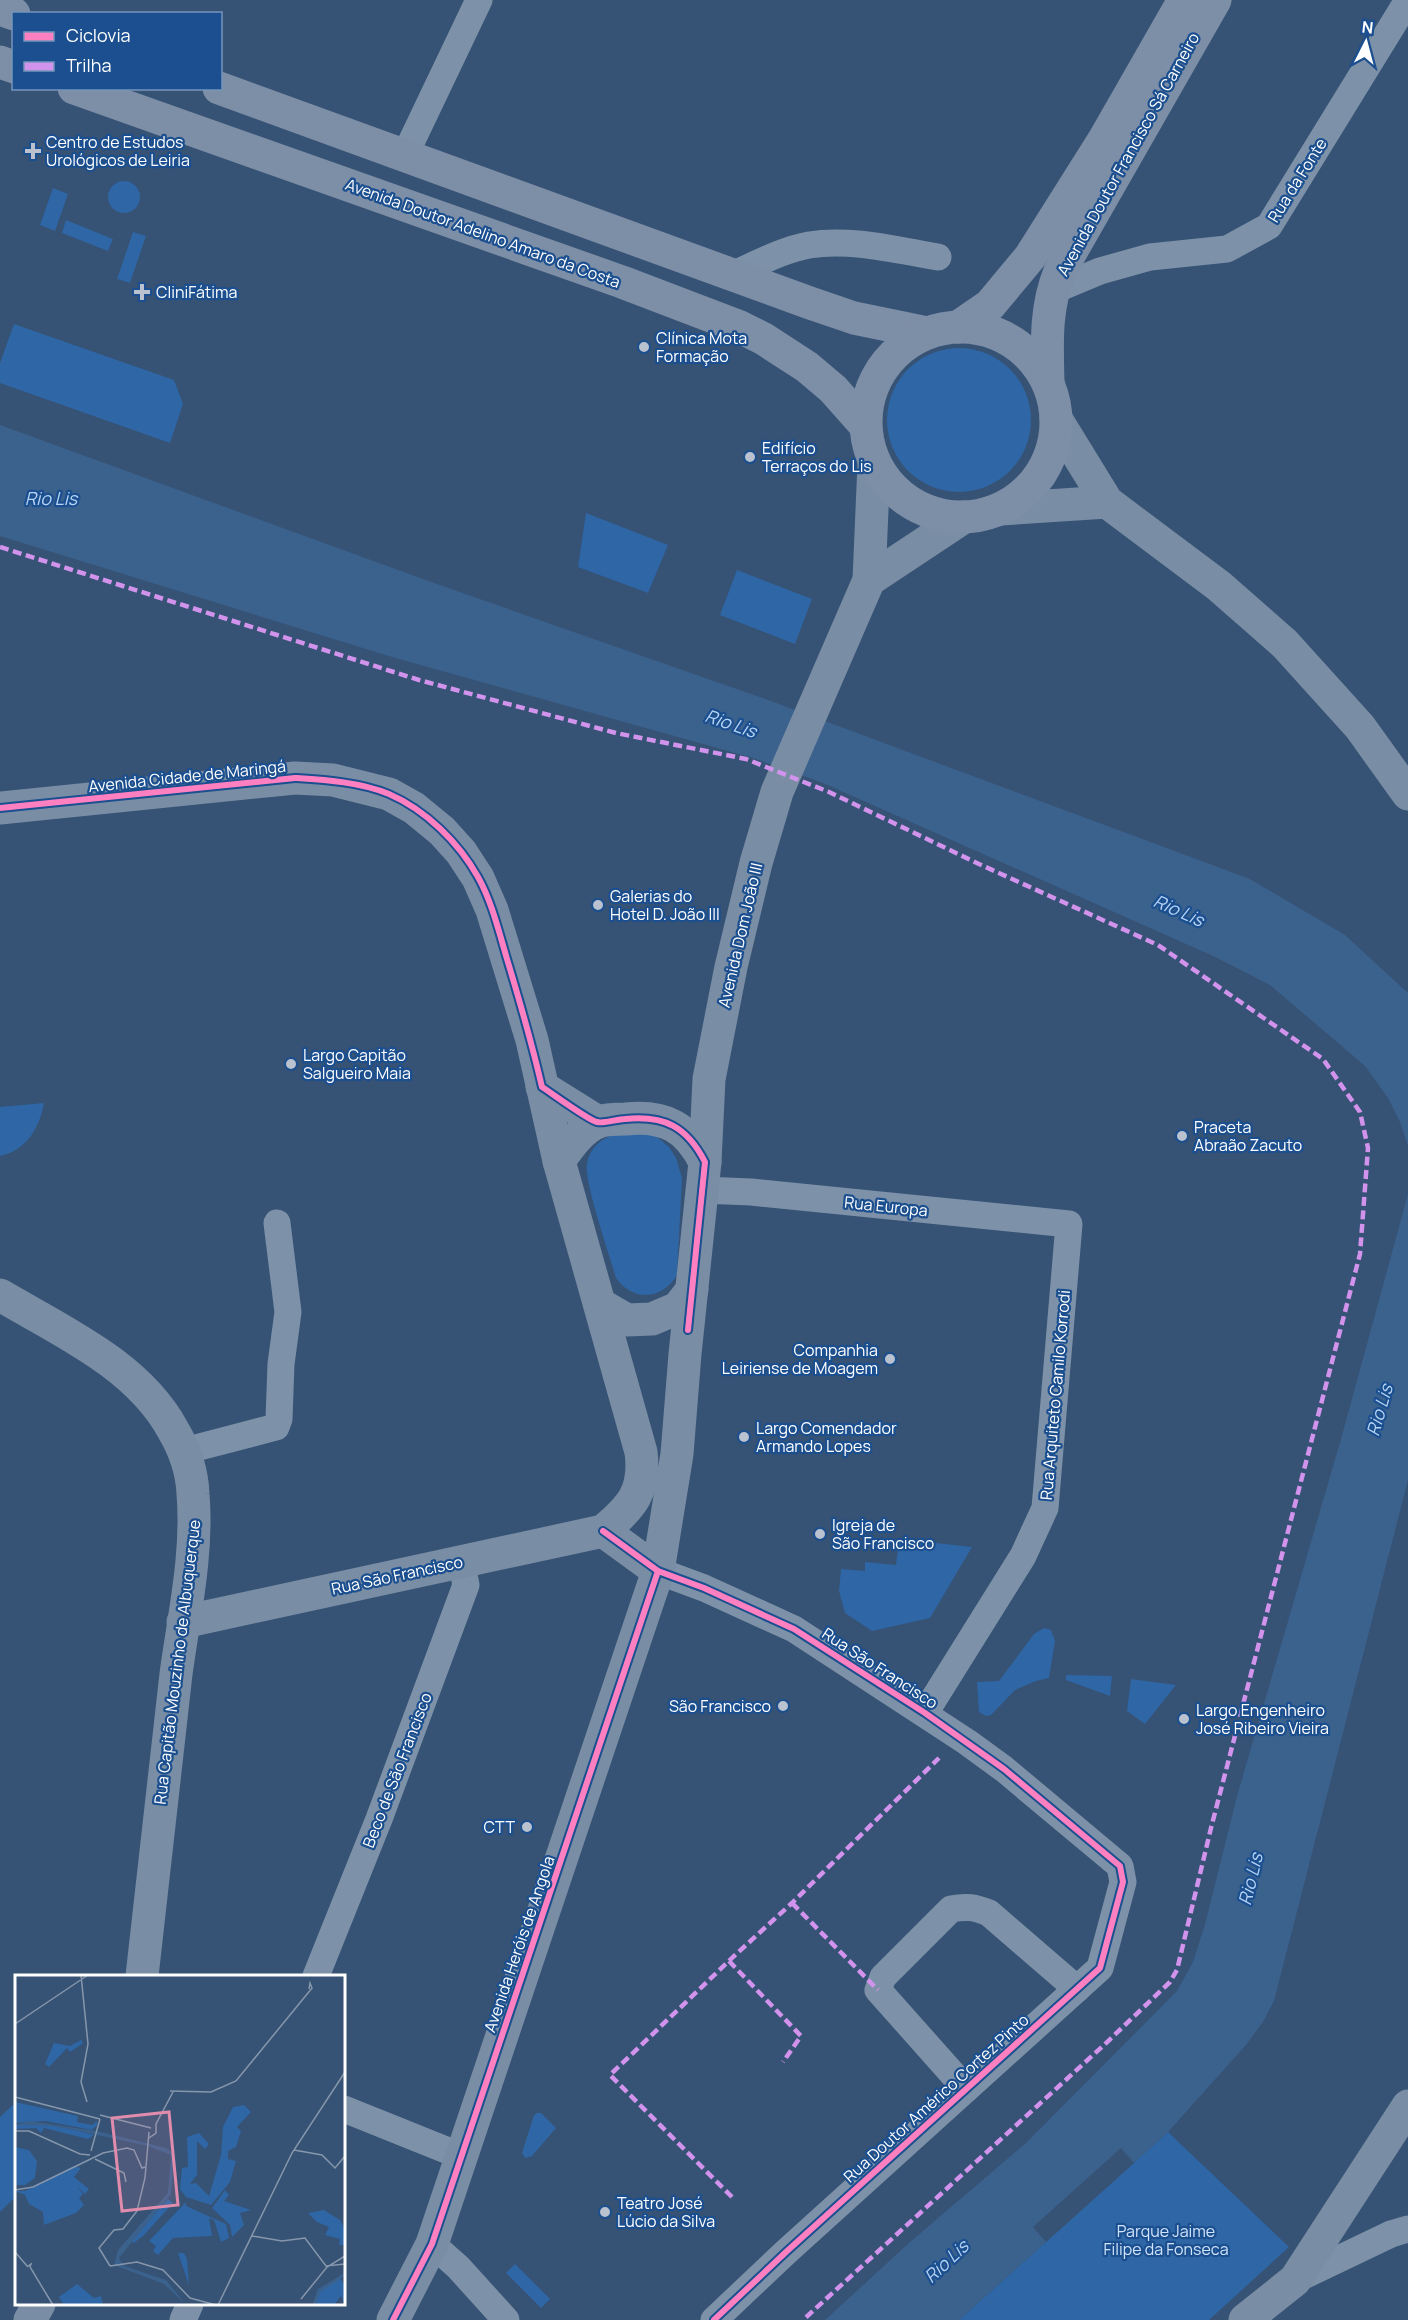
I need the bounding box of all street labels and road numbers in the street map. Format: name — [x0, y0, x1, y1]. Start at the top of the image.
street label: Avenida Doutor Francisco Sá Carneiro — [1052, 28, 1204, 280]
street label: Rua da Fonte — [1262, 134, 1332, 226]
street label: Avenida Doutor Adelino Amaro da Costa — [343, 173, 623, 293]
street label: Avenida Cidade de Maringá — [87, 755, 287, 797]
street label: Avenida Dom João III — [713, 860, 767, 1010]
street label: Rua Europa — [843, 1191, 929, 1221]
street label: Rua Arquiteto Camilo Korrodi — [1035, 1289, 1075, 1501]
street label: Rua Capitão Mouzinho de Albuquerque — [149, 1518, 205, 1806]
street label: Rua São Francisco — [329, 1550, 465, 1600]
street label: Rua São Francisco — [818, 1622, 942, 1714]
street label: Beco de São Francisco — [357, 1689, 437, 1851]
street label: Avenida Heróis de Angola — [478, 1853, 560, 2035]
street label: Rua Doutor Américo Cortez Pinto — [839, 2009, 1033, 2187]

